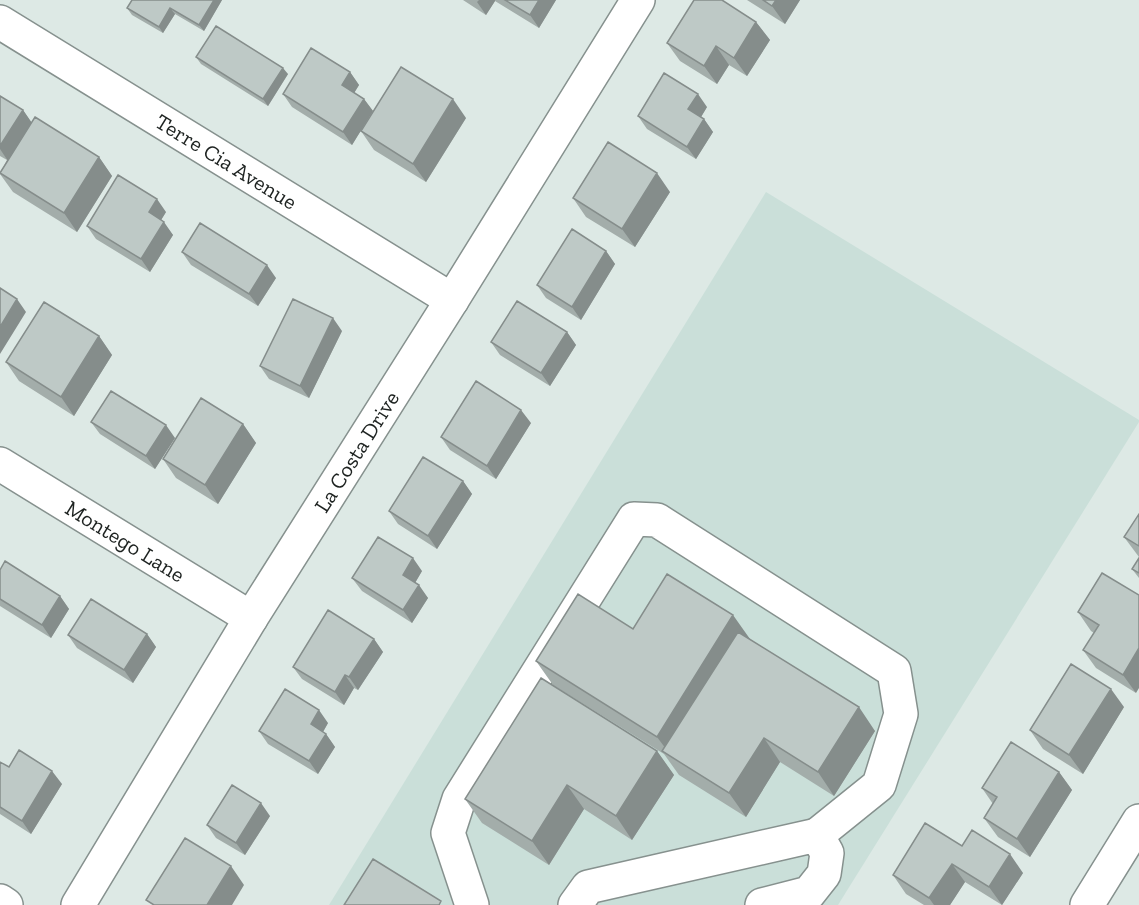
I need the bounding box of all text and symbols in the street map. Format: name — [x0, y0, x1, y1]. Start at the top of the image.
street label: Terre Cia Avenue — [150, 108, 302, 216]
street label: La Costa Drive — [308, 386, 405, 518]
street label: Montego Lane — [60, 494, 190, 588]

